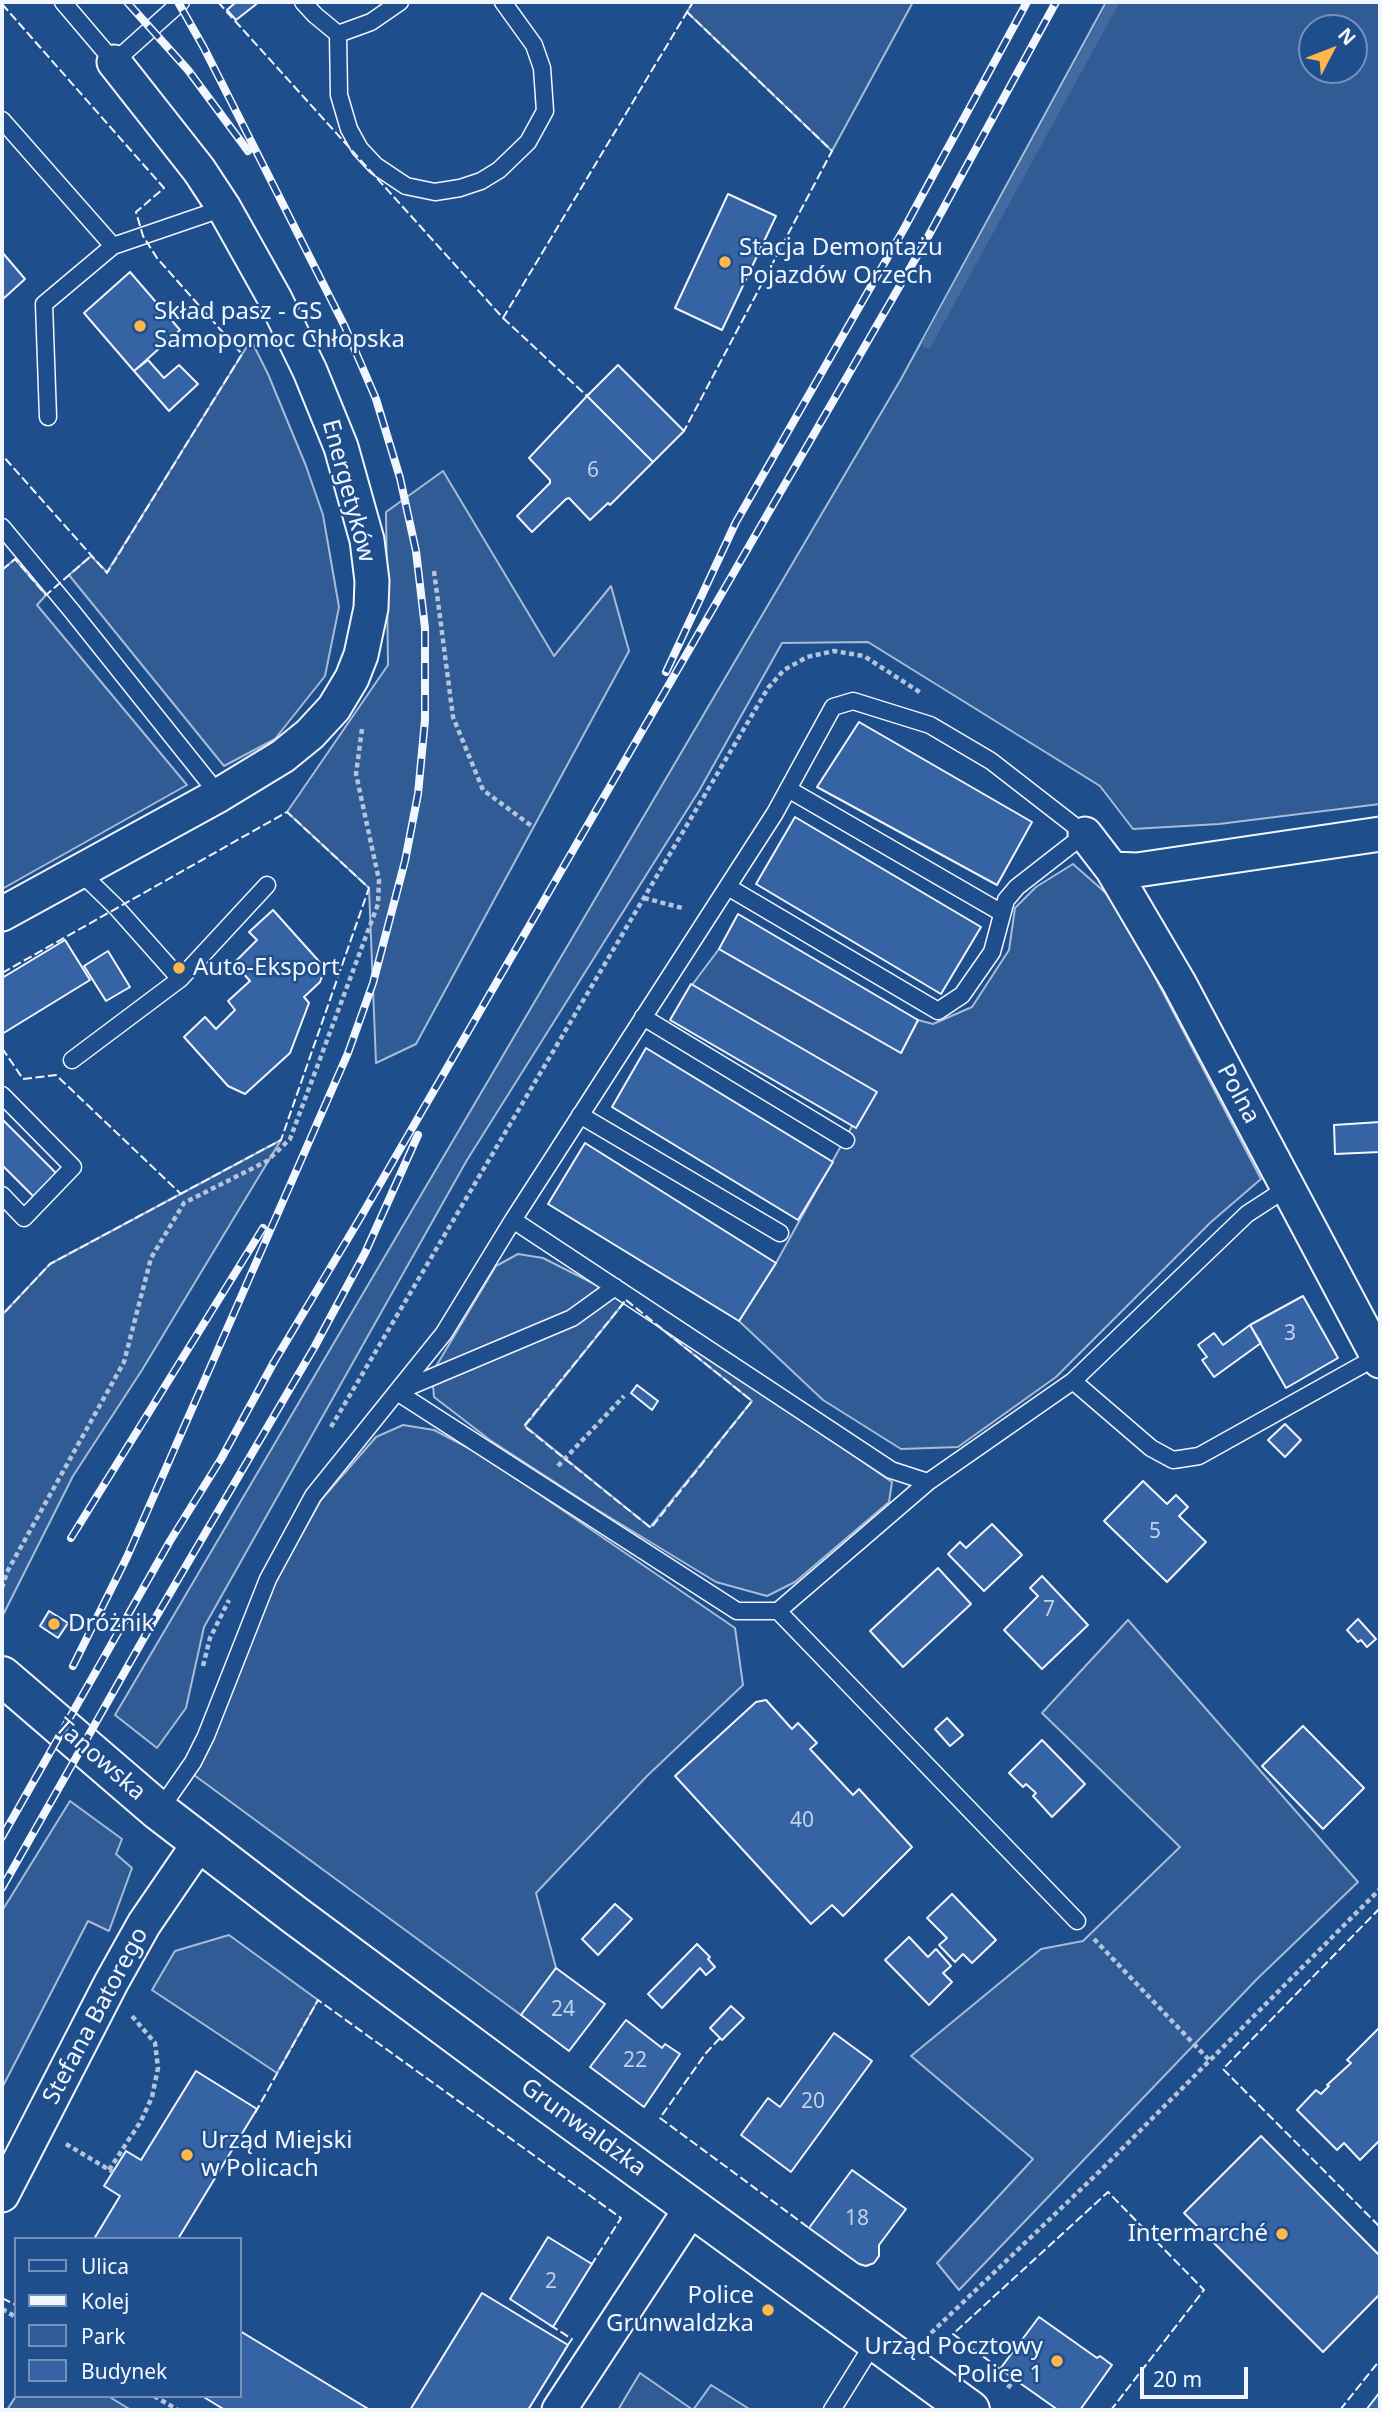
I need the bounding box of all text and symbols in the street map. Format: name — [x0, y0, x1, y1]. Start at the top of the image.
north arrow — [1298, 14, 1368, 84]
text: N — [1332, 22, 1362, 51]
place label: Stacja Demontażu Pojazdów Orzech — [739, 234, 943, 290]
marker: Stacja Demontażu Pojazdów Orzech — [717, 254, 733, 270]
place label: Skład pasz - GS Samopomoc Chłopska — [154, 298, 405, 354]
marker: Skład pasz - GS Samopomoc Chłopska — [132, 318, 148, 334]
street label: Energetyków — [315, 417, 381, 565]
house number: 6 — [587, 458, 599, 484]
place label: Auto-Eksport — [193, 954, 340, 982]
marker: Auto-Eksport — [171, 960, 187, 976]
street label: Polna — [1210, 1059, 1266, 1129]
house number: 3 — [1284, 1321, 1296, 1347]
house number: 5 — [1149, 1519, 1161, 1545]
house number: 7 — [1043, 1597, 1055, 1623]
place label: Dróżnik — [68, 1610, 154, 1638]
marker: Dróżnik — [46, 1616, 62, 1632]
street label: Tanowska — [49, 1713, 151, 1807]
house number: 40 — [790, 1808, 814, 1834]
street label: Stefana Batorego — [37, 1923, 155, 2109]
house number: 24 — [551, 1997, 575, 2023]
house number: 22 — [623, 2048, 647, 2074]
street label: Grunwaldzka — [515, 2073, 651, 2183]
house number: 20 — [801, 2089, 825, 2115]
place label: Urząd Miejski w Policach — [201, 2127, 352, 2183]
marker: Urząd Miejski w Policach — [179, 2147, 195, 2163]
house number: 18 — [845, 2206, 869, 2232]
place label: Intermarché — [1128, 2220, 1268, 2248]
marker: Intermarché — [1274, 2226, 1290, 2242]
legend — [14, 2237, 242, 2398]
text: Ulica — [81, 2252, 129, 2280]
house number: 2 — [545, 2269, 557, 2295]
place label: Police Grunwaldzka — [606, 2282, 754, 2338]
text: Kolej — [81, 2287, 129, 2315]
marker: Police Grunwaldzka — [760, 2302, 776, 2318]
text: Park — [81, 2322, 125, 2350]
place label: Urząd Pocztowy Police 1 — [864, 2333, 1043, 2389]
scale bar — [1144, 2352, 1252, 2396]
marker: Urząd Pocztowy Police 1 — [1049, 2353, 1065, 2369]
text: Budynek — [81, 2357, 167, 2385]
text: 20 m — [1153, 2365, 1202, 2393]

